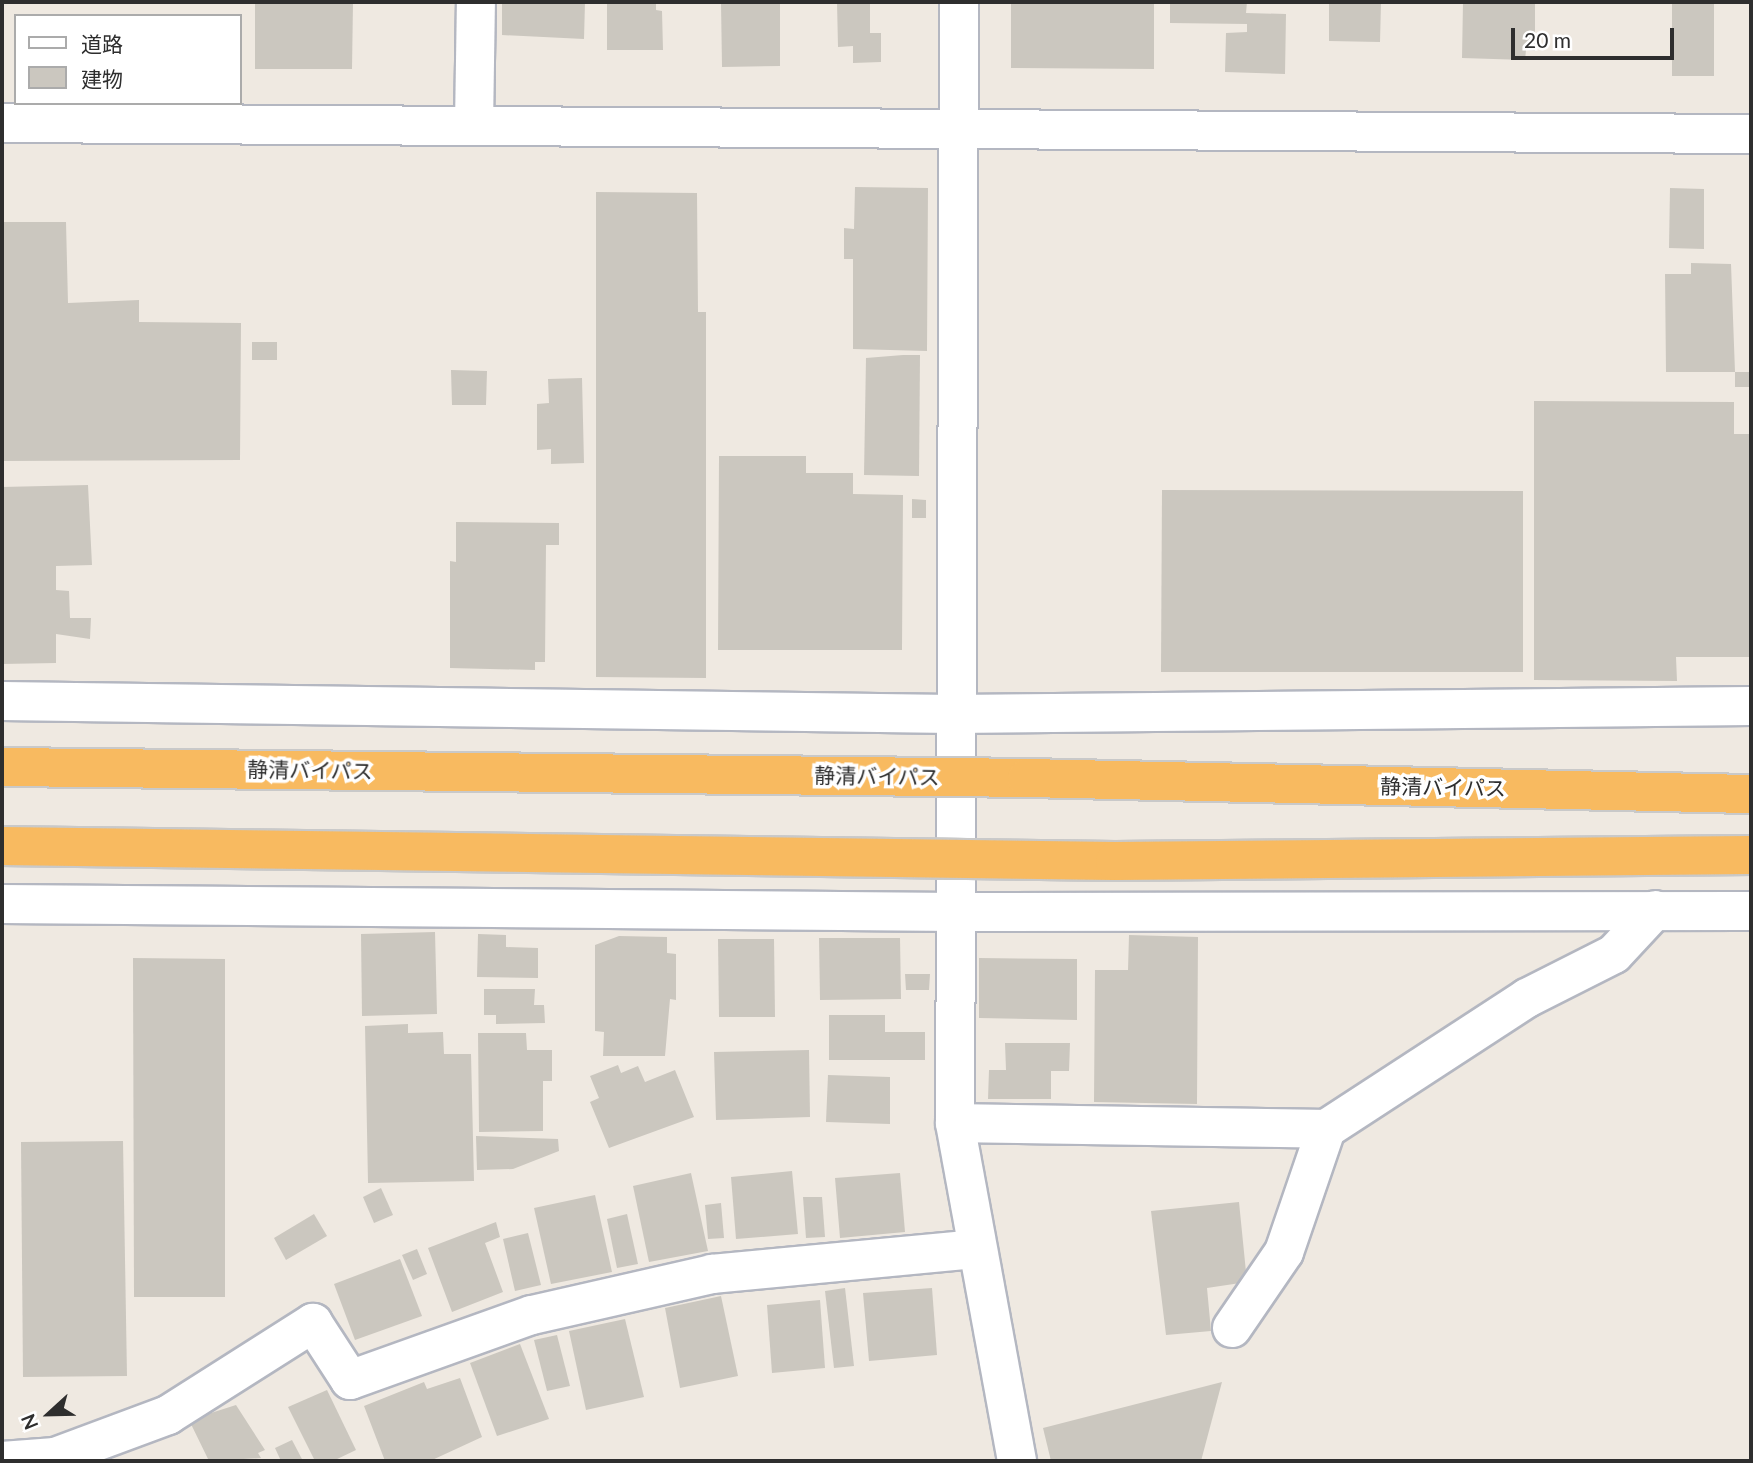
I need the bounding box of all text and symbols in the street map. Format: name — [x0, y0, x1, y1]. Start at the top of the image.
legend — [14, 14, 242, 105]
scale bar — [1515, 14, 1678, 58]
text: 20 m — [1524, 27, 1571, 52]
text: 道路 — [81, 31, 123, 56]
text: 建物 — [81, 66, 123, 91]
street label: 静清バイパス — [247, 756, 373, 784]
street label: 静清バイパス — [814, 762, 940, 790]
street label: 静清バイパス — [1380, 773, 1506, 801]
north arrow — [14, 1379, 84, 1449]
text: N — [16, 1411, 42, 1433]

